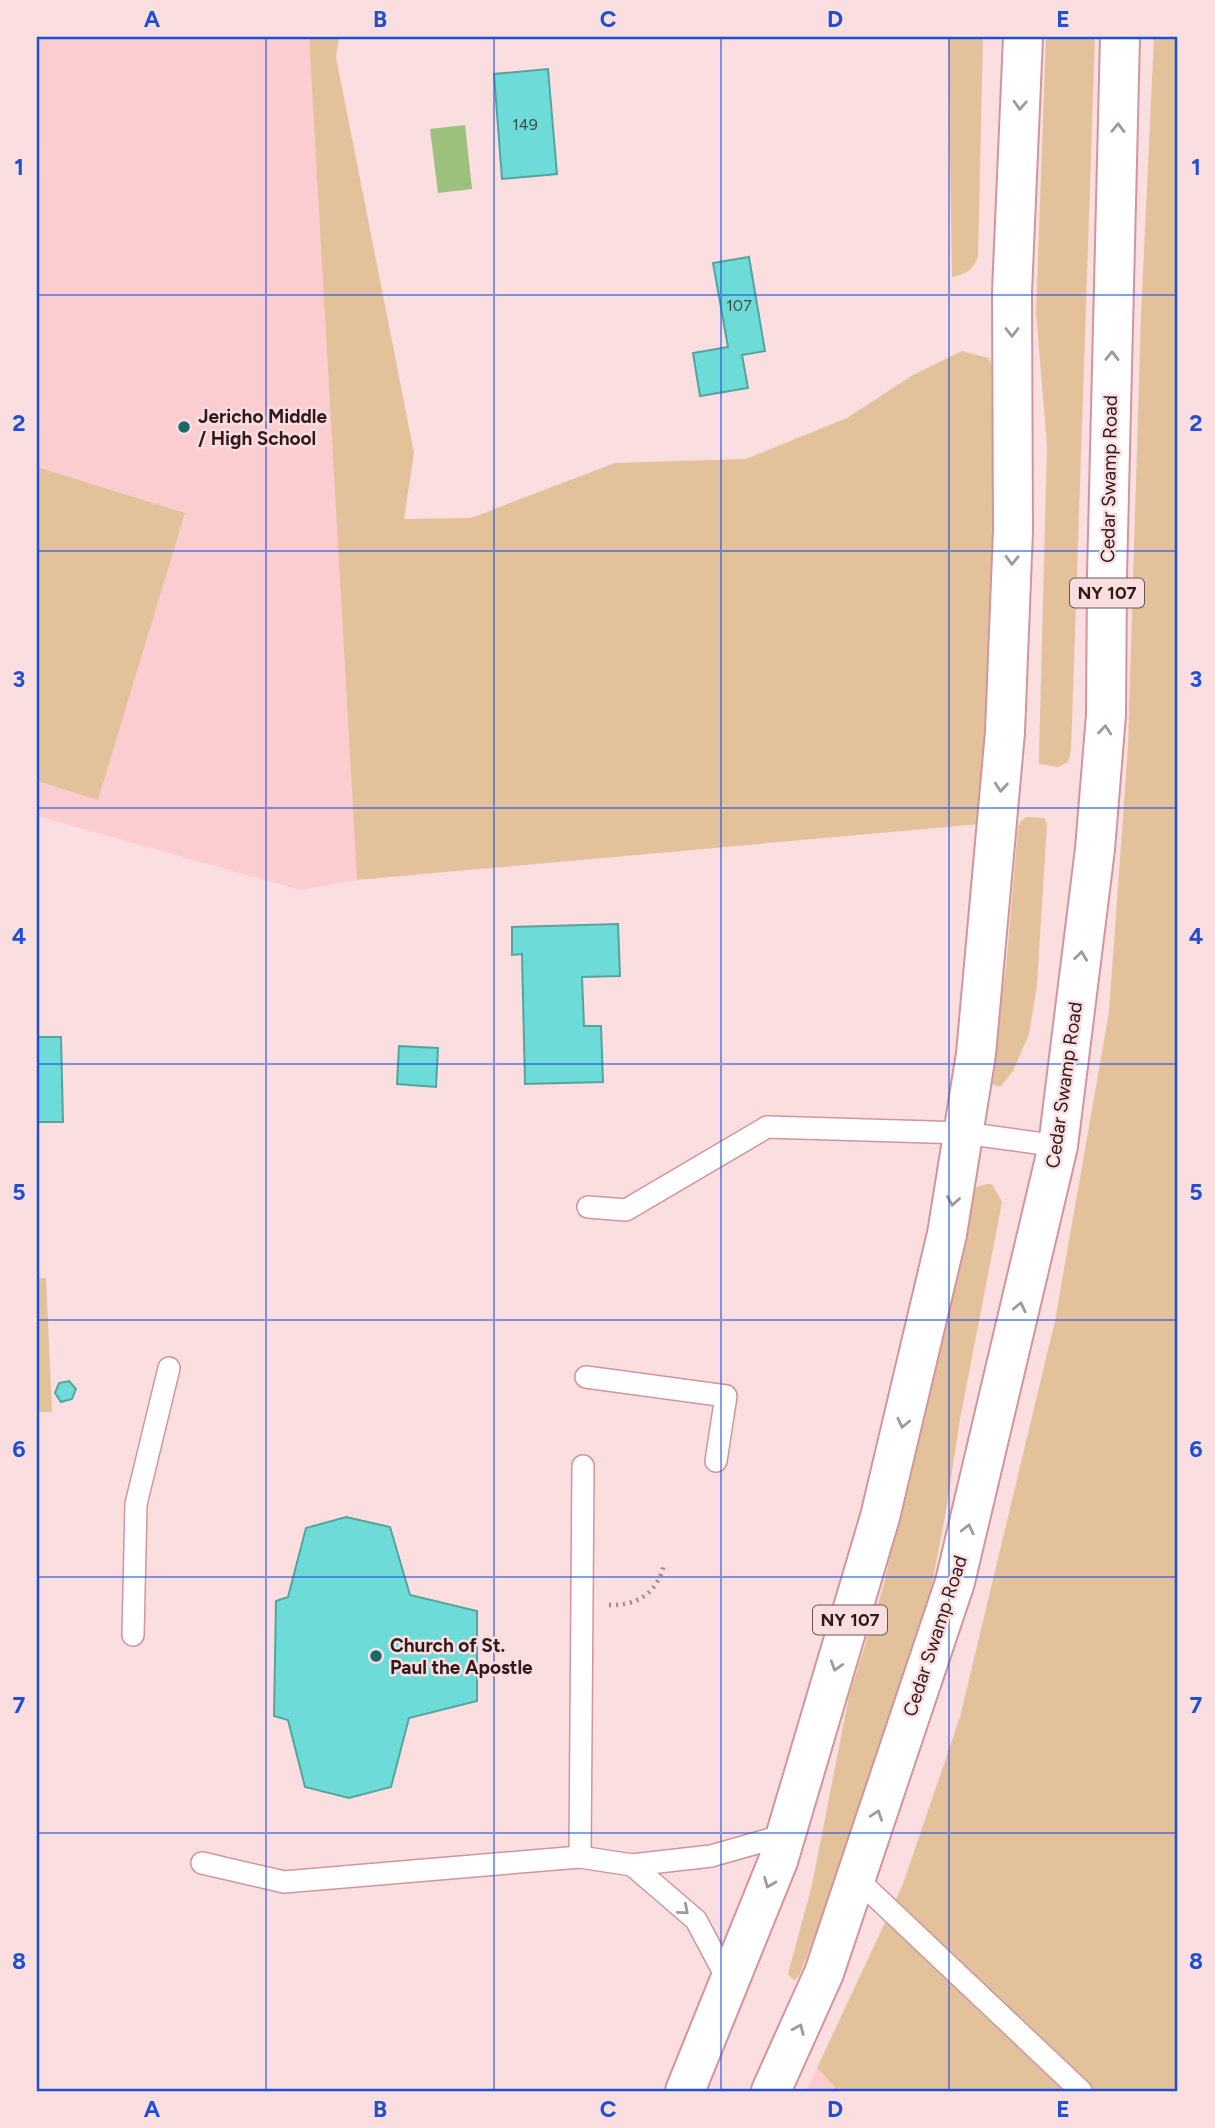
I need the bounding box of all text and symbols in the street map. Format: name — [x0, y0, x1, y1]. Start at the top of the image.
text: A — [144, 5, 161, 33]
text: B — [373, 5, 387, 33]
text: C — [600, 5, 617, 33]
text: D — [827, 5, 843, 33]
text: E — [1056, 5, 1070, 33]
one-way arrow — [1013, 100, 1028, 111]
house number: 149 — [512, 115, 538, 134]
one-way arrow — [1110, 123, 1126, 133]
text: 1 — [14, 153, 24, 181]
text: 1 — [1191, 153, 1201, 181]
house number: 107 — [726, 296, 752, 315]
one-way arrow — [1004, 328, 1020, 338]
one-way arrow — [1105, 350, 1120, 361]
street label: Cedar Swamp Road — [1096, 395, 1122, 563]
place label: Jericho Middle / High School — [198, 405, 328, 450]
text: 2 — [12, 409, 26, 437]
text: 2 — [1189, 409, 1203, 437]
marker: Jericho Middle / High School — [176, 419, 192, 435]
one-way arrow — [1004, 554, 1019, 565]
road number: NY 107 — [1070, 578, 1144, 608]
text: 3 — [13, 665, 25, 693]
text: 3 — [1190, 665, 1202, 693]
one-way arrow — [1097, 724, 1112, 735]
one-way arrow — [993, 781, 1008, 793]
text: 4 — [12, 922, 26, 950]
text: 4 — [1189, 922, 1203, 950]
one-way arrow — [1074, 951, 1089, 962]
street label: Cedar Swamp Road — [1041, 1000, 1087, 1170]
text: 5 — [12, 1178, 26, 1206]
text: 5 — [1189, 1178, 1203, 1206]
one-way arrow — [946, 1195, 961, 1207]
one-way arrow — [1012, 1301, 1026, 1313]
one-way arrow — [897, 1417, 911, 1429]
text: 6 — [12, 1435, 26, 1463]
text: 6 — [1189, 1435, 1203, 1463]
one-way arrow — [960, 1523, 974, 1535]
street label: Cedar Swamp Road — [898, 1553, 972, 1719]
road number: NY 107 — [813, 1605, 887, 1634]
place label: Church of St. Paul the Apostle — [390, 1634, 533, 1679]
marker: Church of St. Paul the Apostle — [368, 1648, 384, 1664]
one-way arrow — [830, 1659, 845, 1671]
text: 7 — [13, 1691, 26, 1719]
text: 7 — [1190, 1691, 1203, 1719]
one-way arrow — [869, 1810, 883, 1822]
one-way arrow — [763, 1875, 777, 1888]
one-way arrow — [676, 1902, 689, 1914]
text: 8 — [12, 1947, 26, 1975]
text: 8 — [1189, 1947, 1203, 1975]
one-way arrow — [791, 2024, 805, 2036]
text: A — [144, 2095, 161, 2123]
text: B — [373, 2095, 387, 2123]
text: C — [600, 2095, 617, 2123]
text: D — [827, 2095, 843, 2123]
text: E — [1056, 2095, 1070, 2123]

